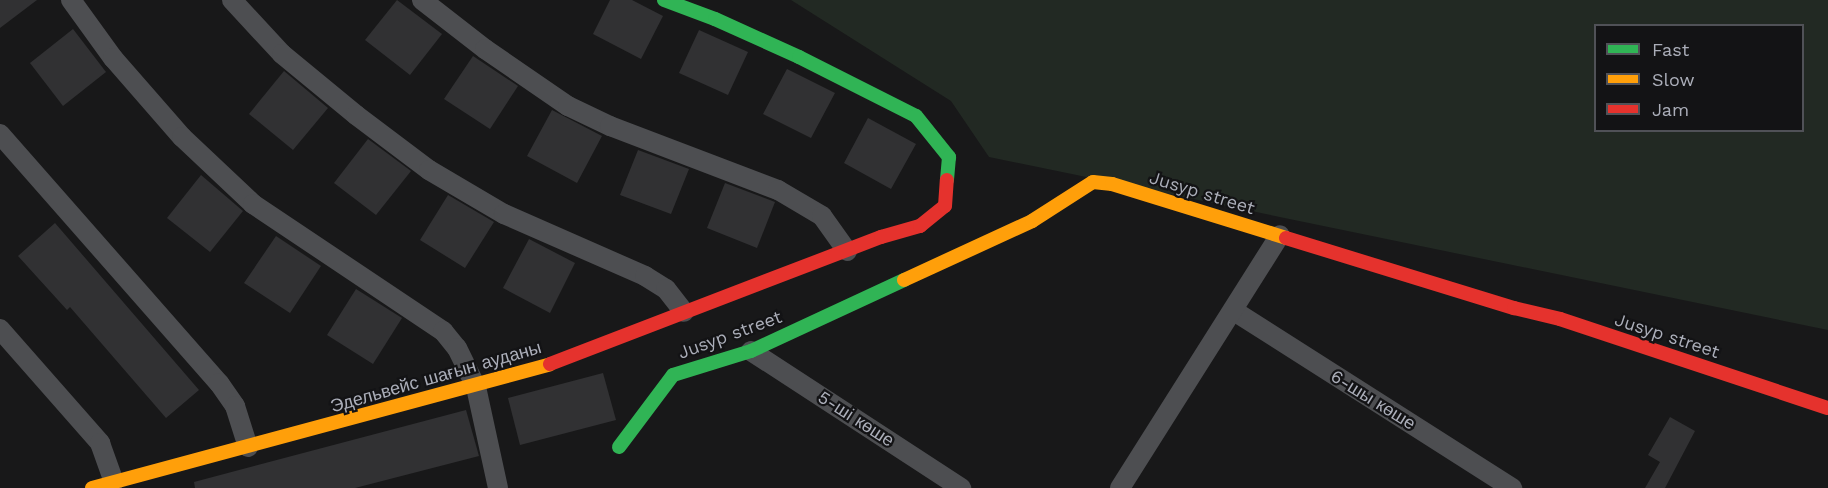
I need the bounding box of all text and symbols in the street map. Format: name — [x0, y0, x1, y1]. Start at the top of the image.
legend — [1594, 24, 1804, 132]
text: Fast — [1652, 39, 1689, 60]
text: Slow — [1652, 69, 1695, 90]
text: Jam — [1652, 99, 1689, 120]
street label: Jusyp street — [1147, 167, 1257, 219]
street label: Jusyp street — [675, 306, 785, 364]
street label: Jusyp street — [1612, 309, 1722, 363]
street label: Эдельвейс шағын ауданы — [328, 337, 544, 417]
street label: 6-шы көше — [1327, 365, 1419, 435]
street label: 5-ші көше — [814, 386, 898, 452]

